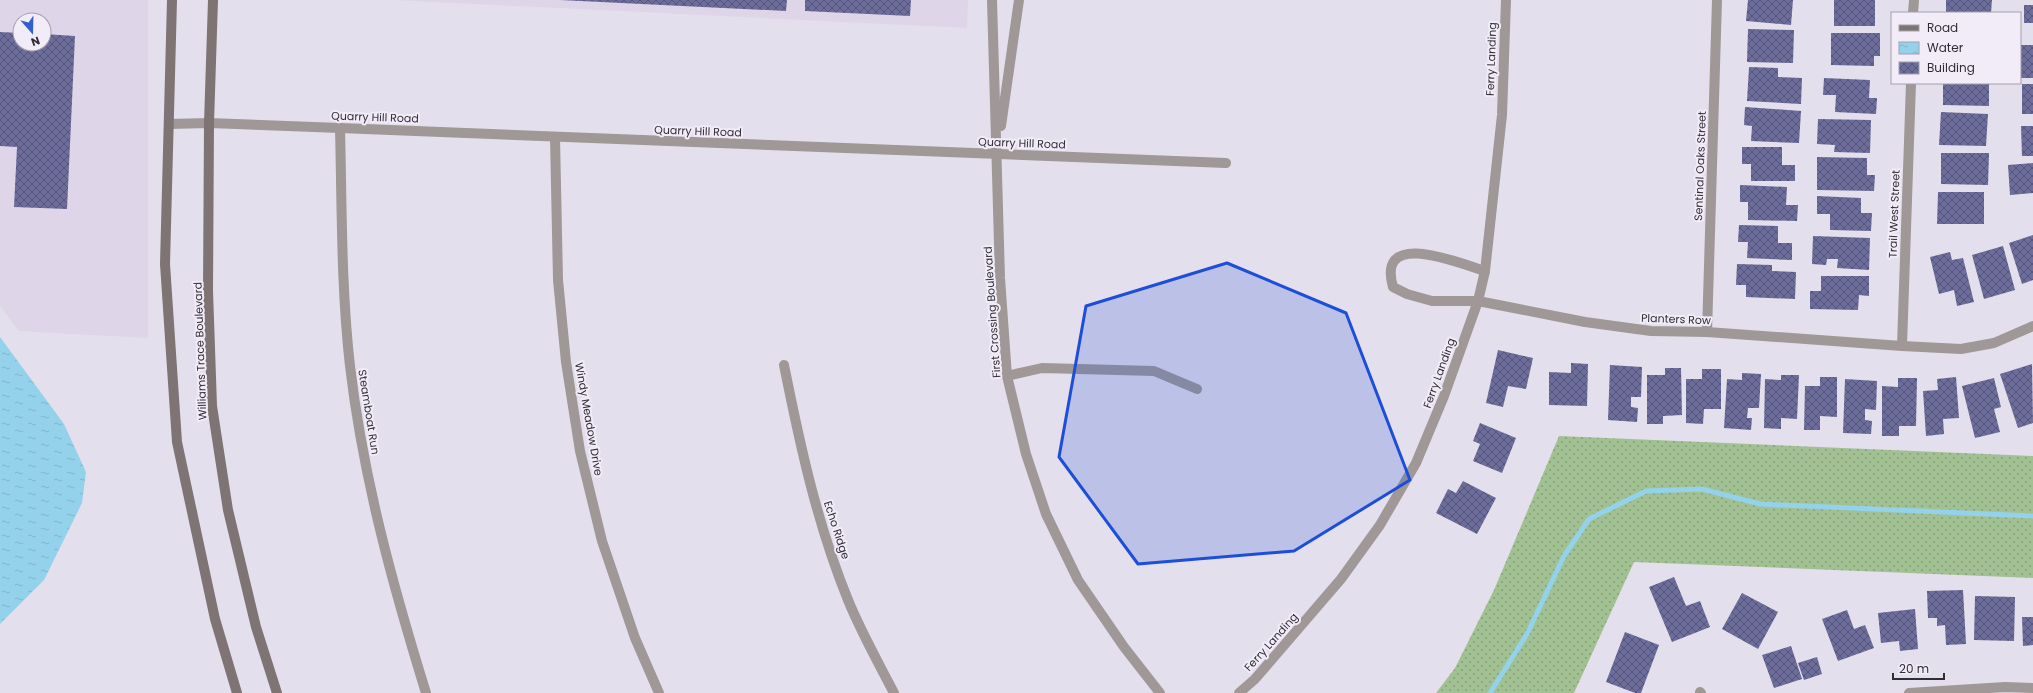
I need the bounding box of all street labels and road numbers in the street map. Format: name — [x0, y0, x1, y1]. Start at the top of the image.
street label: Ferry Landing — [1482, 22, 1500, 96]
street label: Quarry Hill Road — [331, 107, 419, 127]
street label: Sentinal Oaks Street — [1690, 111, 1710, 221]
street label: Quarry Hill Road — [654, 121, 742, 141]
street label: Quarry Hill Road — [978, 133, 1066, 153]
street label: Trail West Street — [1884, 170, 1904, 258]
street label: First Crossing Boulevard — [979, 246, 1005, 378]
street label: Williams Trace Boulevard — [190, 282, 210, 420]
street label: Planters Row — [1641, 310, 1711, 328]
street label: Ferry Landing — [1419, 336, 1459, 410]
street label: Windy Meadow Drive — [571, 361, 607, 477]
street label: Steamboat Run — [354, 368, 384, 456]
street label: Echo Ridge — [820, 499, 854, 561]
street label: Ferry Landing — [1240, 609, 1302, 675]

